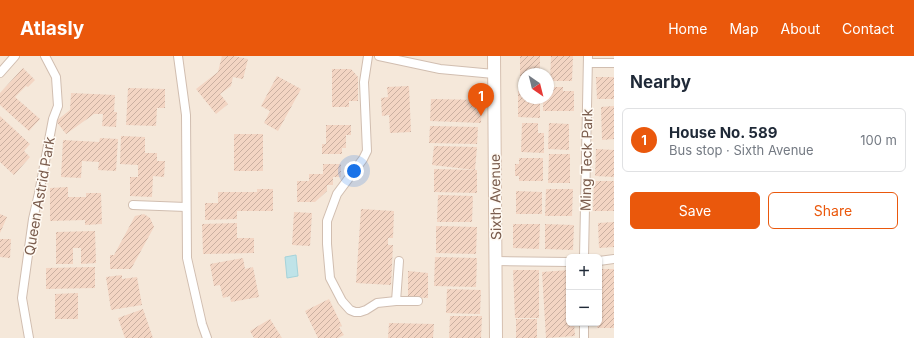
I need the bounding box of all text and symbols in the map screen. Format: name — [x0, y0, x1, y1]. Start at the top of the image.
text: Atlasly — [20, 17, 84, 40]
text: Home — [668, 20, 707, 37]
text: Map — [729, 20, 759, 37]
text: About — [781, 20, 820, 37]
text: Contact — [842, 20, 894, 37]
north arrow — [518, 68, 554, 104]
text: Nearby — [630, 72, 691, 92]
pin: 1 — [468, 83, 494, 116]
street label: Ming Teck Park — [577, 108, 595, 211]
text: House No. 589 — [669, 123, 777, 142]
text: 1 — [641, 132, 647, 148]
text: 100 m — [860, 132, 897, 148]
street label: Queen Astrid Park — [20, 135, 58, 257]
text: Bus stop · Sixth Avenue — [669, 142, 814, 158]
street label: Sixth Avenue — [486, 154, 504, 240]
your location — [344, 161, 364, 181]
button: Save — [630, 192, 760, 229]
button: Share — [768, 192, 898, 229]
map controls — [566, 254, 602, 326]
button: + — [566, 254, 602, 290]
button: − — [566, 290, 602, 326]

